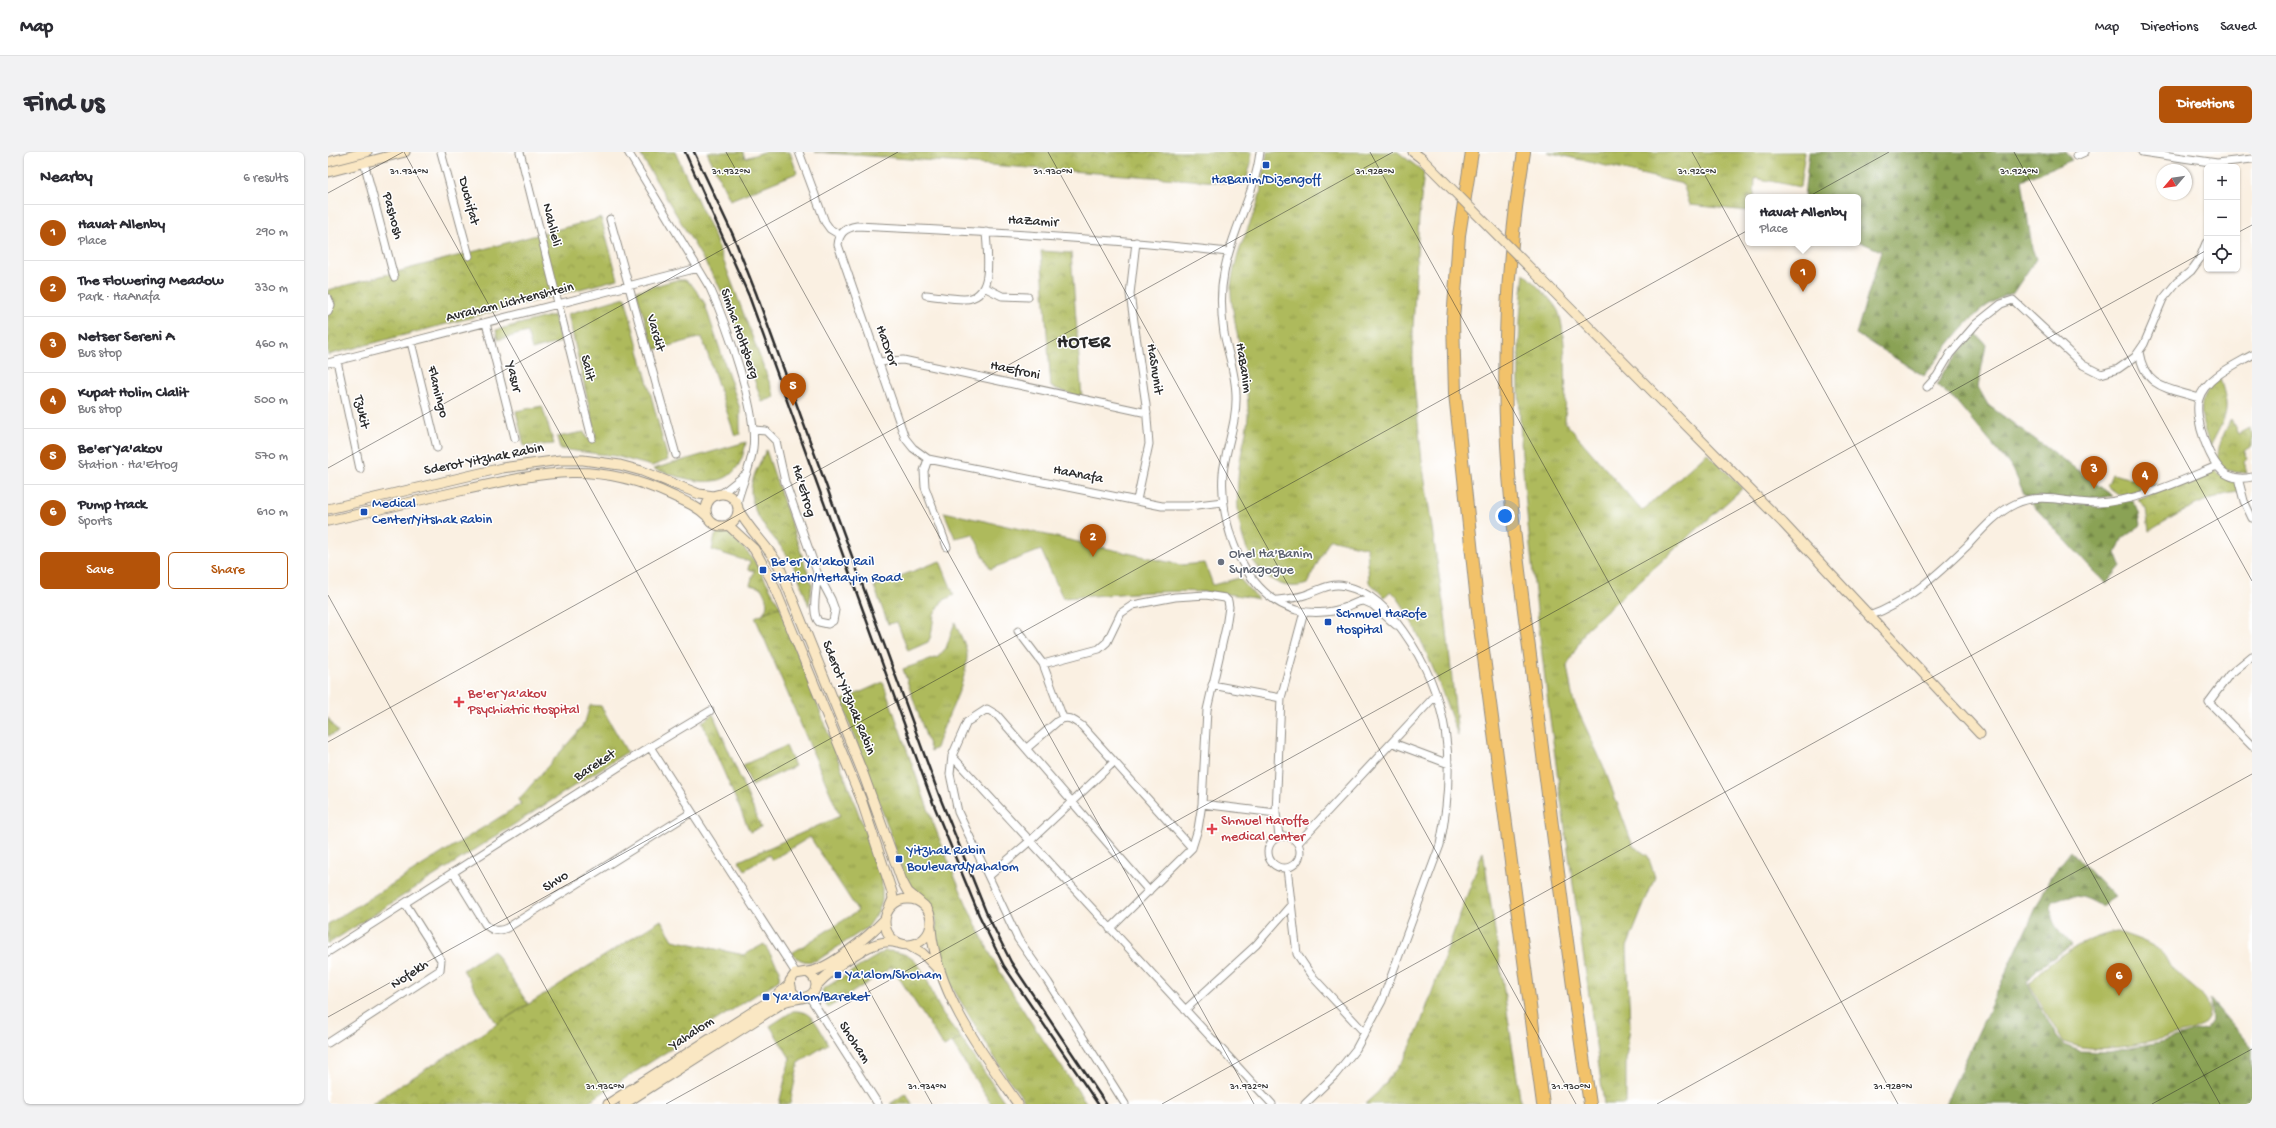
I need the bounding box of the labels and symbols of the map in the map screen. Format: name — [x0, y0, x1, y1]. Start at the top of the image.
marker: HaBanim/Dizengoff — [1261, 160, 1271, 170]
north arrow — [2156, 164, 2192, 200]
text: 31.934°N — [389, 166, 429, 178]
text: 31.932°N — [711, 166, 751, 178]
text: 31.930°N — [1032, 166, 1073, 178]
text: 31.928°N — [1355, 166, 1395, 178]
text: 31.926°N — [1677, 166, 1717, 178]
text: 31.924°N — [1999, 166, 2038, 178]
place label: HaBanim/Dizengoff — [1211, 172, 1323, 189]
street label: Duchifat — [453, 174, 483, 228]
street label: Pashosh — [377, 190, 407, 242]
street label: Nahlieli — [537, 202, 565, 248]
street label: HaZamir — [1007, 212, 1060, 232]
pin: 1 — [1790, 259, 1816, 292]
street label: Avraham Lichtenshtein — [444, 279, 576, 327]
street label: Simha Holtsberg — [716, 286, 762, 382]
street label: Vardit — [641, 312, 669, 355]
street label: HaDror — [871, 323, 902, 370]
district label: HOTER — [1057, 333, 1111, 354]
street label: HaBanim — [1231, 342, 1255, 394]
street label: HaSnunit — [1142, 343, 1167, 397]
street label: Salit — [576, 353, 599, 384]
street label: HaEfroni — [988, 357, 1042, 385]
street label: Yasur — [501, 358, 525, 395]
street label: Flamingo — [422, 363, 452, 420]
pin: 5 — [780, 373, 806, 406]
street label: Tzukit — [349, 393, 373, 431]
street label: Sderot Yitzhak Rabin — [423, 440, 546, 480]
pin: 3 — [2081, 456, 2107, 489]
street label: HaAnafa — [1052, 462, 1106, 488]
pin: 4 — [2132, 462, 2158, 495]
street label: Ha'Etrog — [787, 463, 819, 519]
place label: Medical Center/Yitshak Rabin — [372, 496, 493, 529]
your location — [1495, 506, 1515, 526]
marker: Medical Center/Yitshak Rabin — [359, 507, 369, 517]
pin: 2 — [1080, 524, 1106, 557]
place label: Ohel Ha'Banim Synagogue — [1229, 546, 1313, 579]
place label: Be'er Ya'akov Rail Station/HeHayim Road — [770, 554, 904, 587]
marker: Ohel Ha'Banim Synagogue — [1216, 557, 1226, 567]
marker: Be'er Ya'akov Rail Station/HeHayim Road — [758, 565, 768, 575]
place label: Schmuel HaRofe Hospital — [1336, 606, 1428, 639]
marker: Schmuel HaRofe Hospital — [1323, 617, 1333, 627]
street label: Sderot Yitzhak Rabin — [817, 638, 879, 758]
place label: Be'er Ya'akov Psychiatric Hospital — [467, 686, 580, 719]
marker: Be'er Ya'akov Psychiatric Hospital — [453, 696, 465, 708]
street label: Bareket — [570, 746, 620, 786]
place label: Shmuel Haroffe medical center — [1221, 813, 1310, 846]
marker: Shmuel Haroffe medical center — [1206, 823, 1218, 835]
place label: Yitzhak Rabin Boulevard/Yahalom — [905, 843, 1019, 876]
marker: Yitzhak Rabin Boulevard/Yahalom — [894, 854, 904, 864]
street label: Shvo — [540, 868, 572, 896]
street label: Nofekh — [388, 956, 432, 994]
pin: 6 — [2106, 963, 2132, 996]
place label: Ya'alom/Shoham — [844, 967, 942, 984]
marker: Ya'alom/Shoham — [833, 970, 843, 980]
place label: Ya'alom/Bareket — [772, 989, 871, 1006]
marker: Ya'alom/Bareket — [761, 992, 771, 1002]
street label: Yahalom — [665, 1013, 718, 1056]
street label: Shoham — [834, 1019, 874, 1067]
text: 31.936°N — [585, 1081, 625, 1093]
text: 31.934°N — [907, 1081, 947, 1093]
text: 31.932°N — [1229, 1081, 1269, 1093]
text: 31.930°N — [1550, 1081, 1591, 1093]
text: 31.928°N — [1873, 1081, 1913, 1093]

